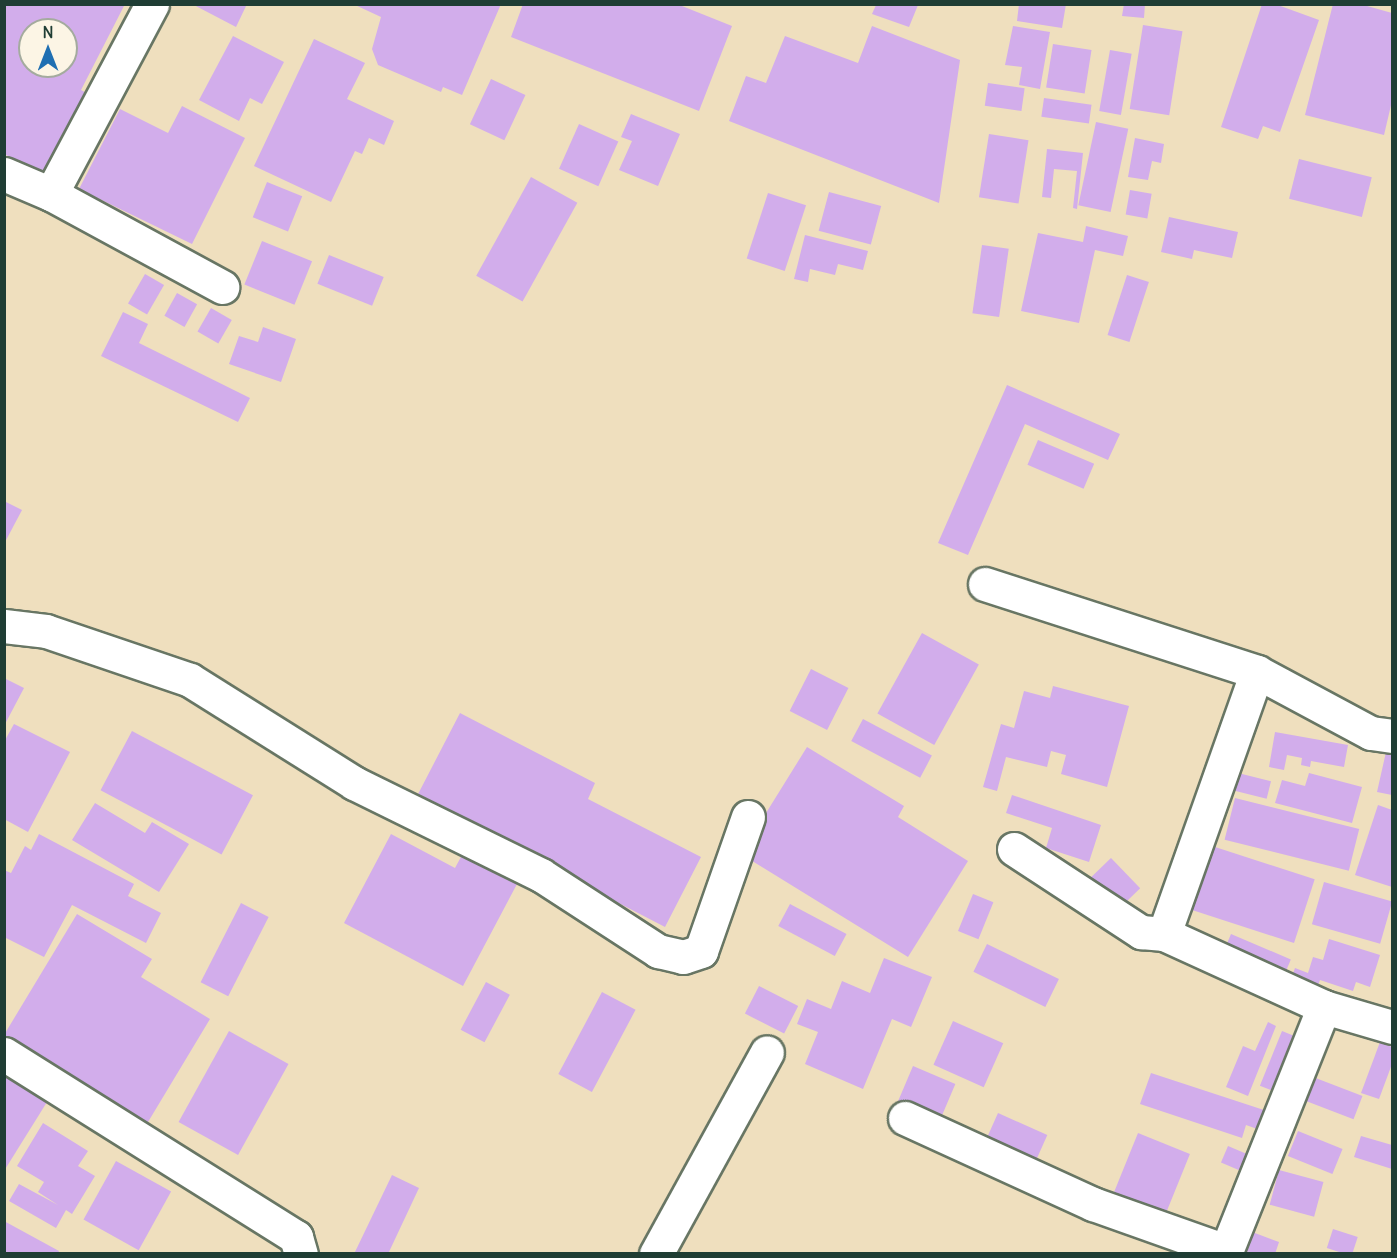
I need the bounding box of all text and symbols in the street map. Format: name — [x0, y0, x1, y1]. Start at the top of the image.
north arrow — [18, 18, 78, 78]
text: N — [42, 22, 54, 42]

